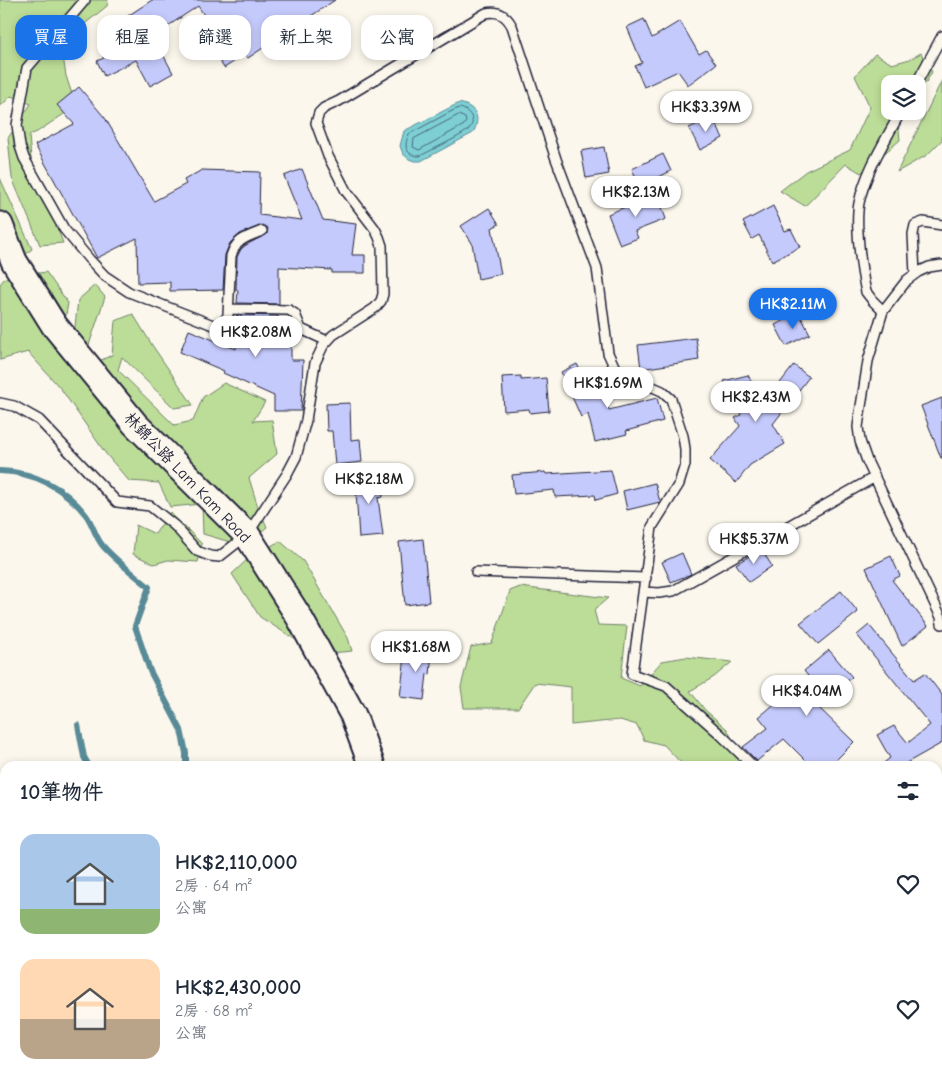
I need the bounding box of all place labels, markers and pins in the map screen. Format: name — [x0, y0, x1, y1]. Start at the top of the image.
pin: HK$3.39M — [654, 90, 758, 133]
pin: HK$2.13M — [584, 176, 688, 218]
pin: HK$2.11M — [741, 288, 845, 330]
pin: HK$2.08M — [204, 316, 308, 358]
pin: HK$1.69M — [556, 366, 660, 409]
pin: HK$2.43M — [704, 380, 808, 423]
pin: HK$2.18M — [317, 462, 421, 505]
pin: HK$5.37M — [702, 522, 806, 565]
pin: HK$1.68M — [364, 630, 468, 673]
pin: HK$4.04M — [755, 674, 859, 717]

